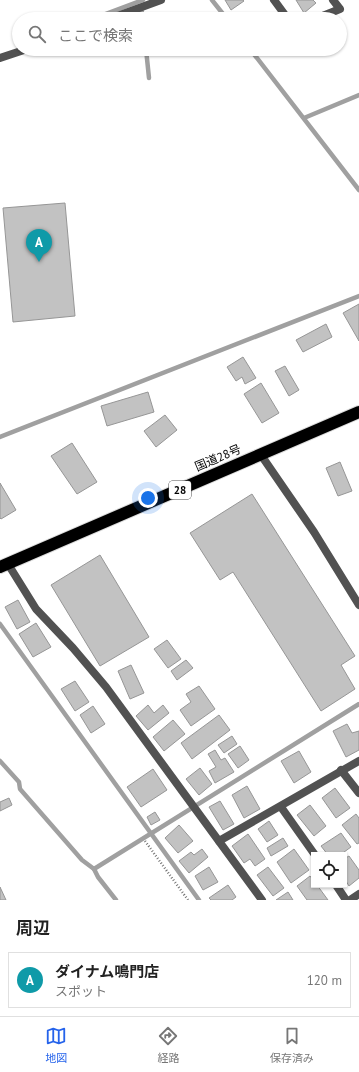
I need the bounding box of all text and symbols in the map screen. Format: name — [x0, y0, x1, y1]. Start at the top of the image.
search box — [12, 12, 347, 56]
icon: search — [26, 23, 48, 45]
text: ここで検索 — [58, 26, 133, 45]
pin: A — [26, 229, 52, 262]
street label: 国道28号 — [192, 441, 243, 474]
road number: 28 — [169, 481, 191, 499]
your location — [138, 488, 158, 508]
map controls — [311, 852, 347, 888]
button: locate — [311, 852, 347, 888]
text: 周辺 — [16, 917, 50, 939]
text: ダイナム鳴門店 — [55, 962, 159, 981]
text: A — [26, 972, 34, 989]
text: 120 m — [307, 972, 342, 989]
text: スポット — [55, 983, 107, 1000]
tab: 地図 — [45, 1025, 67, 1065]
tab: 経路 — [157, 1025, 179, 1065]
tab: 保存済み — [270, 1025, 314, 1065]

